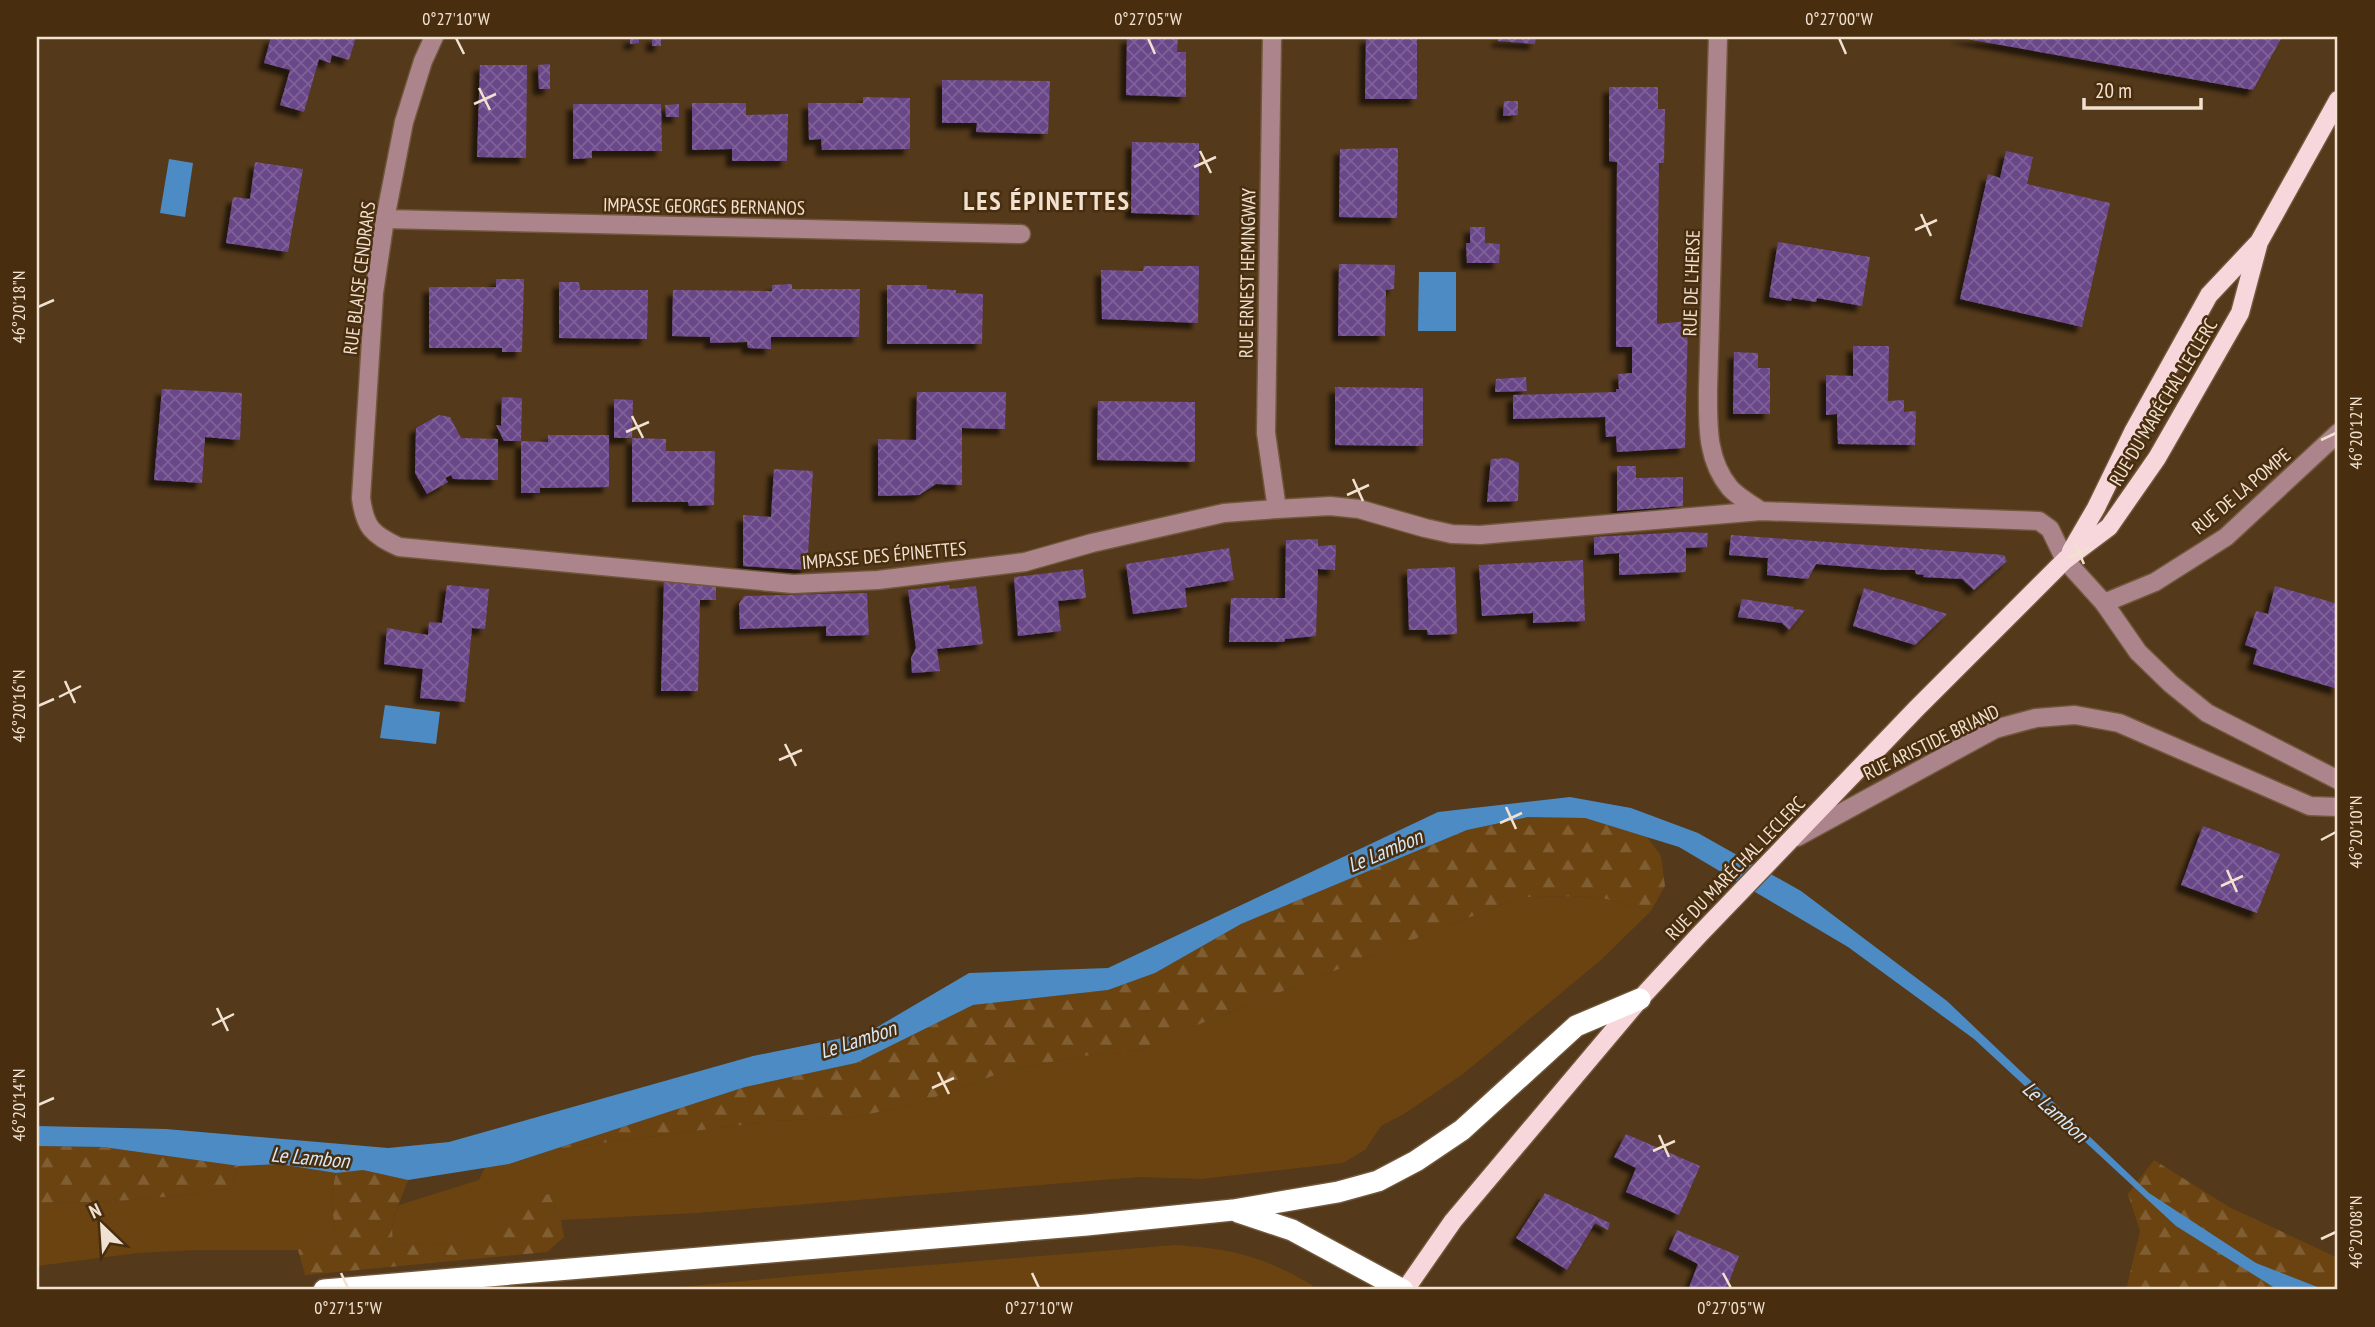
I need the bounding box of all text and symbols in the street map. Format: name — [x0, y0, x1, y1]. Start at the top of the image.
text: 0°27'10"W — [422, 7, 490, 30]
text: 0°27'05"W — [1114, 7, 1182, 30]
text: 0°27'00"W — [1805, 7, 1873, 30]
scale bar — [2084, 66, 2202, 110]
text: 20 m — [2095, 77, 2132, 104]
district label: LES ÉPINETTES — [963, 184, 1131, 217]
street label: RUE ERNEST HEMINGWAY — [1234, 187, 1260, 358]
street label: IMPASSE GEORGES BERNANOS — [603, 192, 805, 220]
street label: RUE BLAISE CENDRARS — [338, 200, 380, 356]
street label: RUE DE L'HERSE — [1677, 229, 1705, 337]
text: 46°20'18"N — [7, 271, 30, 343]
street label: RUE DU MARÉCHAL LECLERC — [2104, 314, 2223, 490]
text: 46°20'12"N — [2344, 397, 2367, 469]
street label: RUE DE LA POMPE — [2187, 443, 2295, 539]
street label: IMPASSE DES ÉPINETTES — [801, 536, 967, 574]
text: 46°20'16"N — [7, 670, 30, 742]
street label: RUE ARISTIDE BRIAND — [1859, 699, 2003, 785]
street label: RUE DU MARÉCHAL LECLERC — [1660, 791, 1810, 945]
text: 46°20'10"N — [2344, 796, 2367, 868]
water label: Le Lambon — [1343, 822, 1428, 878]
water label: Le Lambon — [816, 1014, 901, 1065]
text: 46°20'14"N — [7, 1069, 30, 1141]
water label: Le Lambon — [2017, 1075, 2095, 1149]
water label: Le Lambon — [270, 1141, 352, 1175]
north arrow — [66, 1190, 136, 1260]
text: 46°20'08"N — [2344, 1196, 2367, 1268]
text: N — [85, 1198, 105, 1224]
text: 0°27'15"W — [314, 1296, 382, 1319]
text: 0°27'10"W — [1005, 1296, 1073, 1319]
text: 0°27'05"W — [1697, 1296, 1765, 1319]

